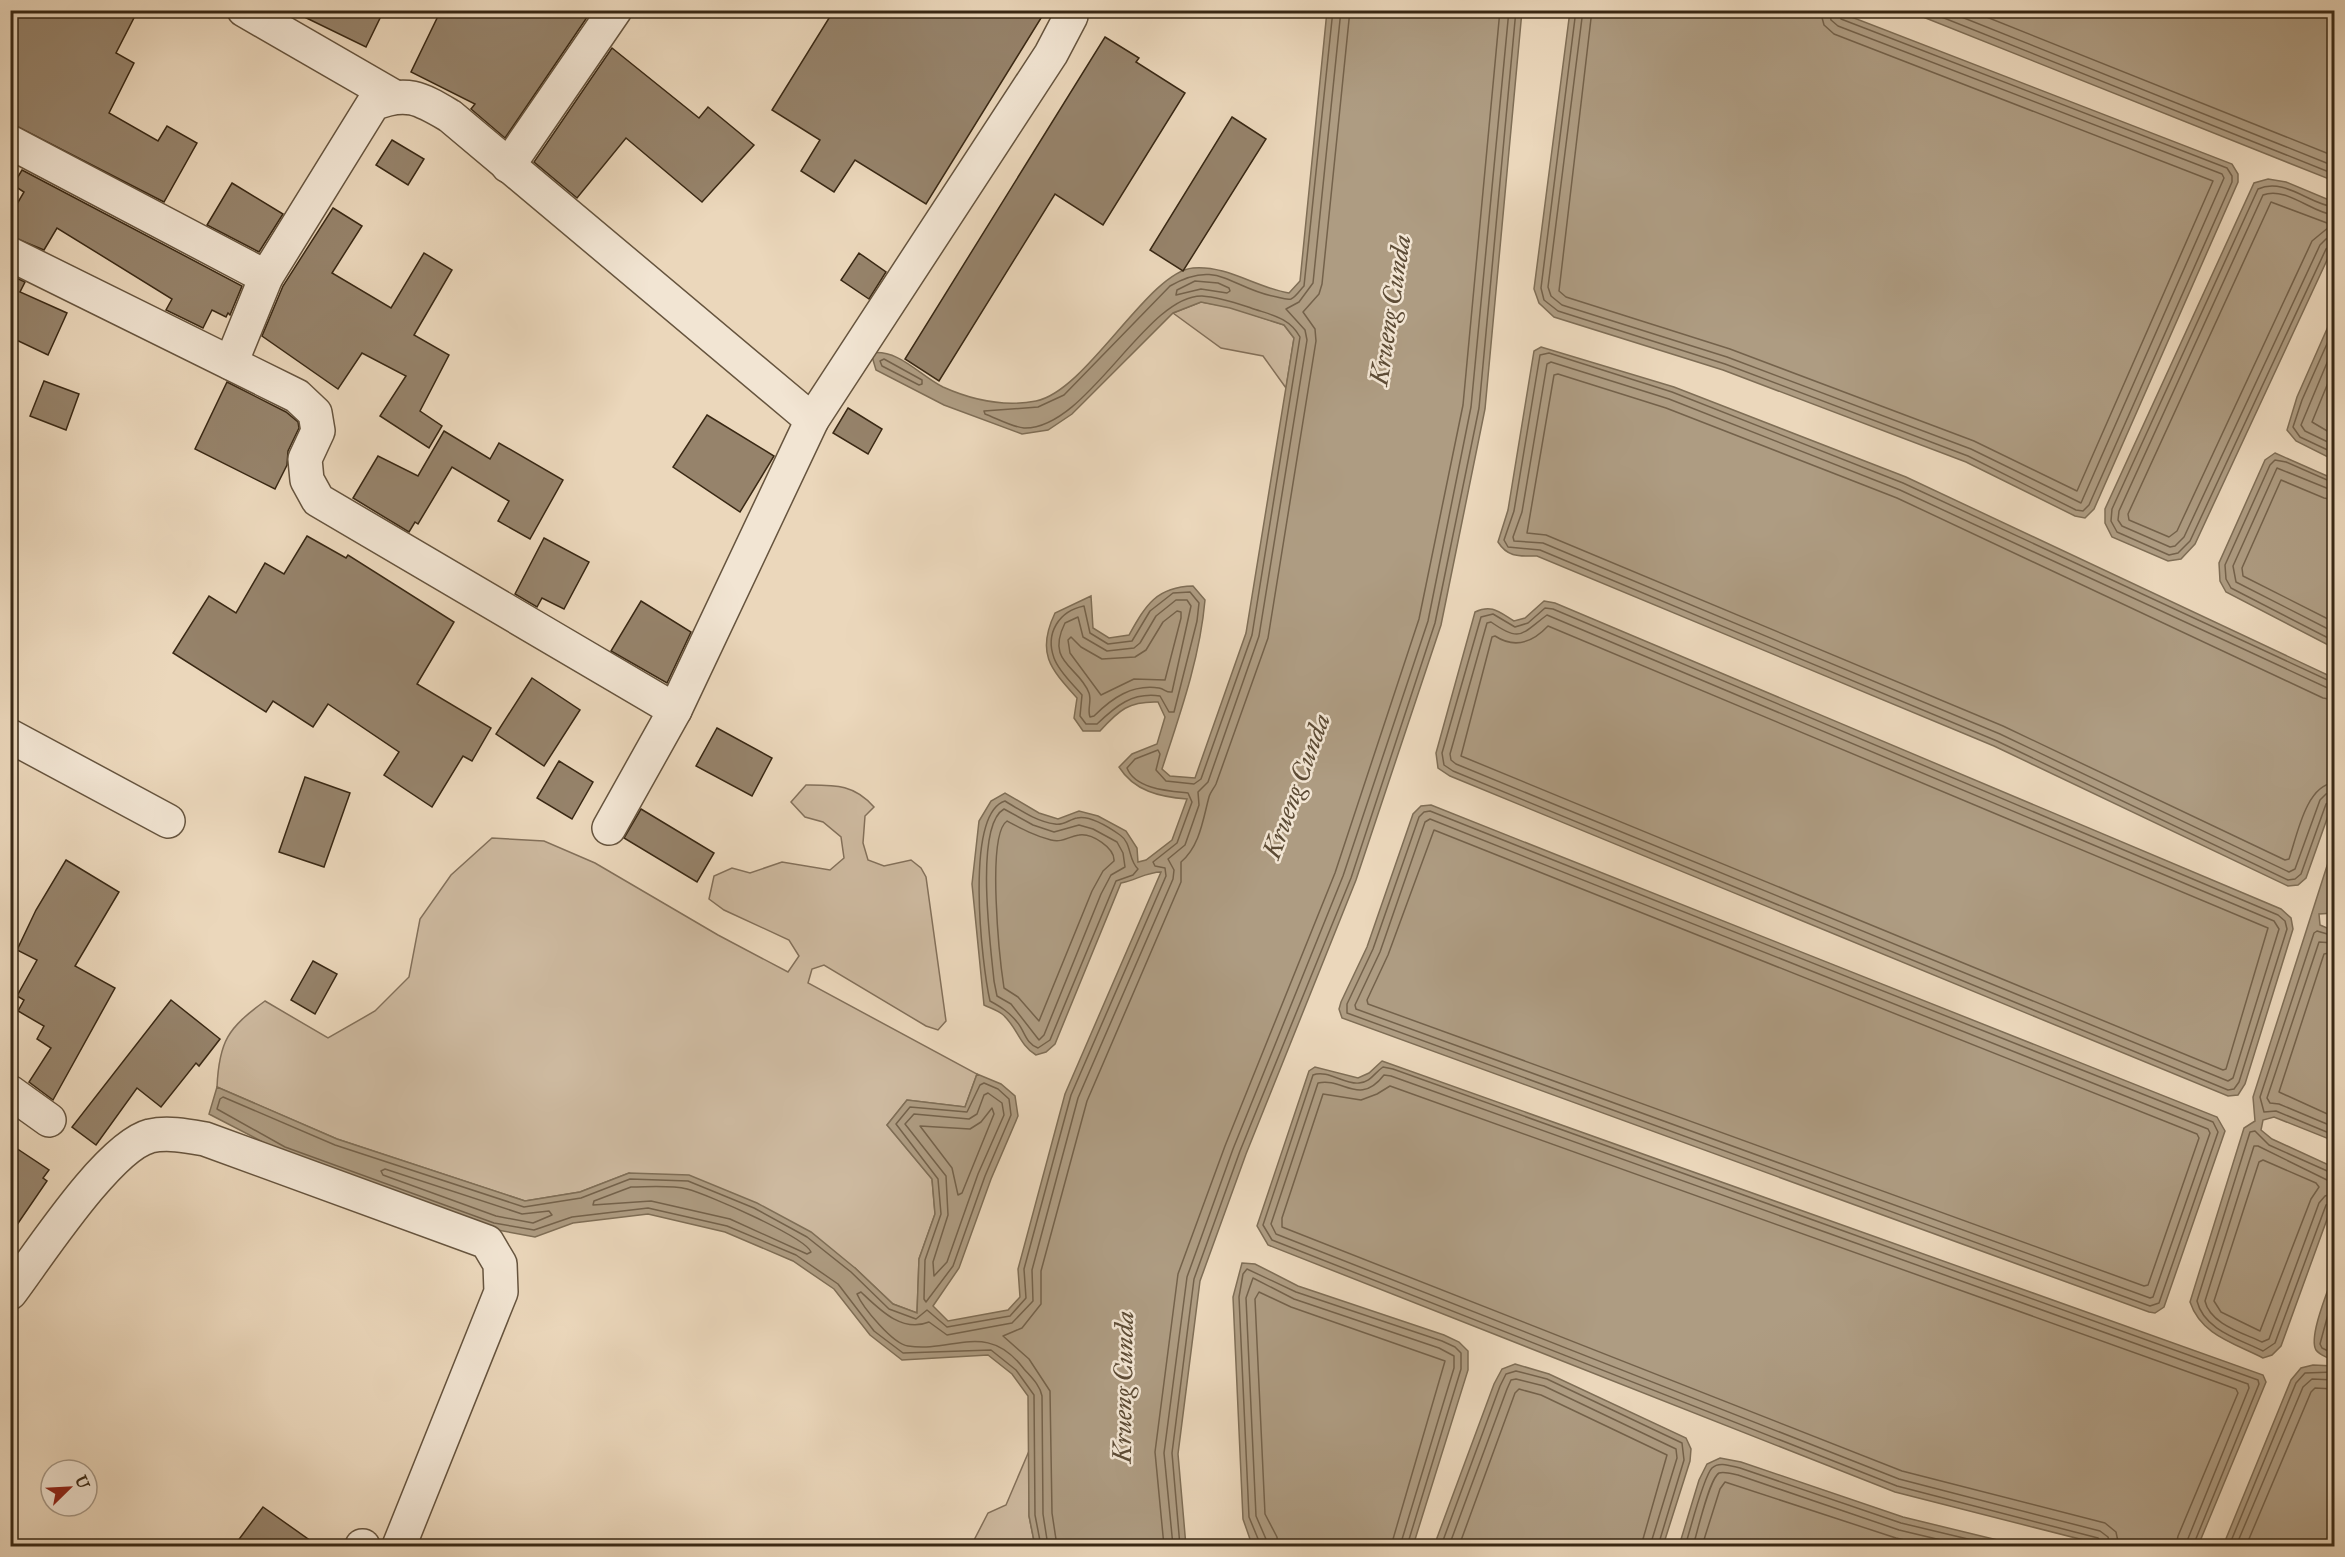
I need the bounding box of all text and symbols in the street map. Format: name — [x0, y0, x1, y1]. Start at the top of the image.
water label: Krueng Cunda — [1362, 232, 1418, 390]
water label: Krueng Cunda — [1254, 709, 1337, 865]
water label: Krueng Cunda — [1106, 1311, 1140, 1465]
north arrow — [39, 1458, 99, 1518]
text: U — [71, 1472, 94, 1492]

